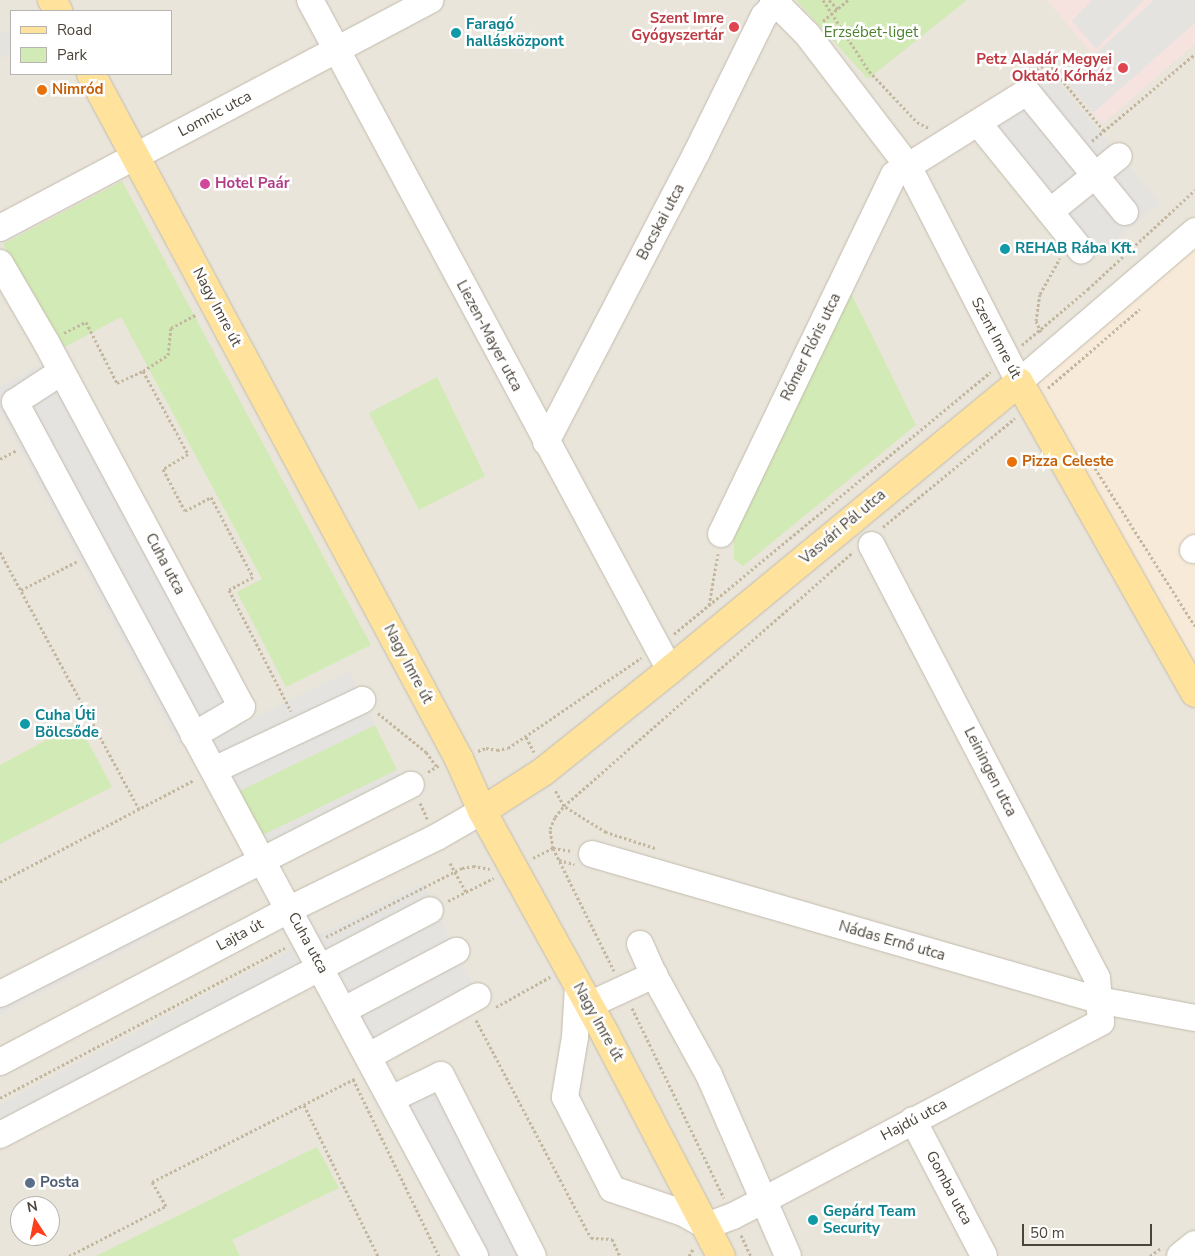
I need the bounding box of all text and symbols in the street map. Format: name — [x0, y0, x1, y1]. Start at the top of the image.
place label: Szent Imre Gyógyszertár — [631, 9, 724, 44]
legend — [10, 10, 172, 75]
place label: Faragó hallásközpont — [466, 15, 564, 50]
text: Road — [57, 20, 92, 40]
marker: Szent Imre Gyógyszertár — [728, 21, 740, 33]
park label: Erzsébet-liget — [824, 24, 918, 42]
marker: Faragó hallásközpont — [450, 27, 462, 39]
text: Park — [57, 45, 87, 65]
place label: Petz Aladár Megyei Oktató Kórház — [976, 50, 1112, 85]
marker: Petz Aladár Megyei Oktató Kórház — [1116, 61, 1130, 75]
place label: Nimród — [52, 81, 104, 99]
marker: Nimród — [36, 84, 48, 96]
street label: Lomnic utca — [175, 87, 255, 141]
place label: Hotel Paár — [215, 175, 290, 193]
marker: Hotel Paár — [199, 178, 211, 190]
street label: Bocskai utca — [633, 181, 689, 263]
place label: REHAB Rába Kft. — [1015, 240, 1136, 258]
marker: REHAB Rába Kft. — [999, 243, 1011, 255]
street label: Nagy Imre út — [189, 264, 245, 350]
street label: Liezen-Mayer utca — [452, 277, 526, 395]
street label: Rómer Flóris utca — [777, 290, 845, 404]
street label: Szent Imre út — [967, 294, 1025, 382]
place label: Pizza Celeste — [1022, 453, 1114, 471]
marker: Pizza Celeste — [1006, 456, 1018, 468]
street label: Vasvári Pál utca — [796, 486, 890, 568]
street label: Cuha utca — [141, 530, 189, 598]
street label: Nagy Imre út — [380, 621, 436, 707]
place label: Cuha Úti Bölcsőde — [35, 706, 99, 741]
marker: Cuha Úti Bölcsőde — [19, 718, 31, 730]
street label: Leiningen utca — [960, 724, 1020, 820]
street label: Cuha utca — [284, 909, 332, 977]
street label: Lajta út — [214, 915, 266, 955]
street label: Nádas Ernő utca — [837, 917, 947, 965]
street label: Nagy Imre út — [569, 980, 627, 1064]
street label: Hajdú utca — [878, 1095, 950, 1145]
street label: Gomba utca — [922, 1148, 976, 1228]
place label: Posta — [40, 1174, 79, 1192]
marker: Posta — [24, 1177, 36, 1189]
north arrow — [10, 1196, 60, 1246]
text: N — [25, 1196, 39, 1217]
place label: Gepárd Team Security — [823, 1202, 916, 1237]
marker: Gepárd Team Security — [807, 1214, 819, 1226]
scale bar — [1025, 1214, 1155, 1246]
text: 50 m — [1030, 1223, 1065, 1243]

